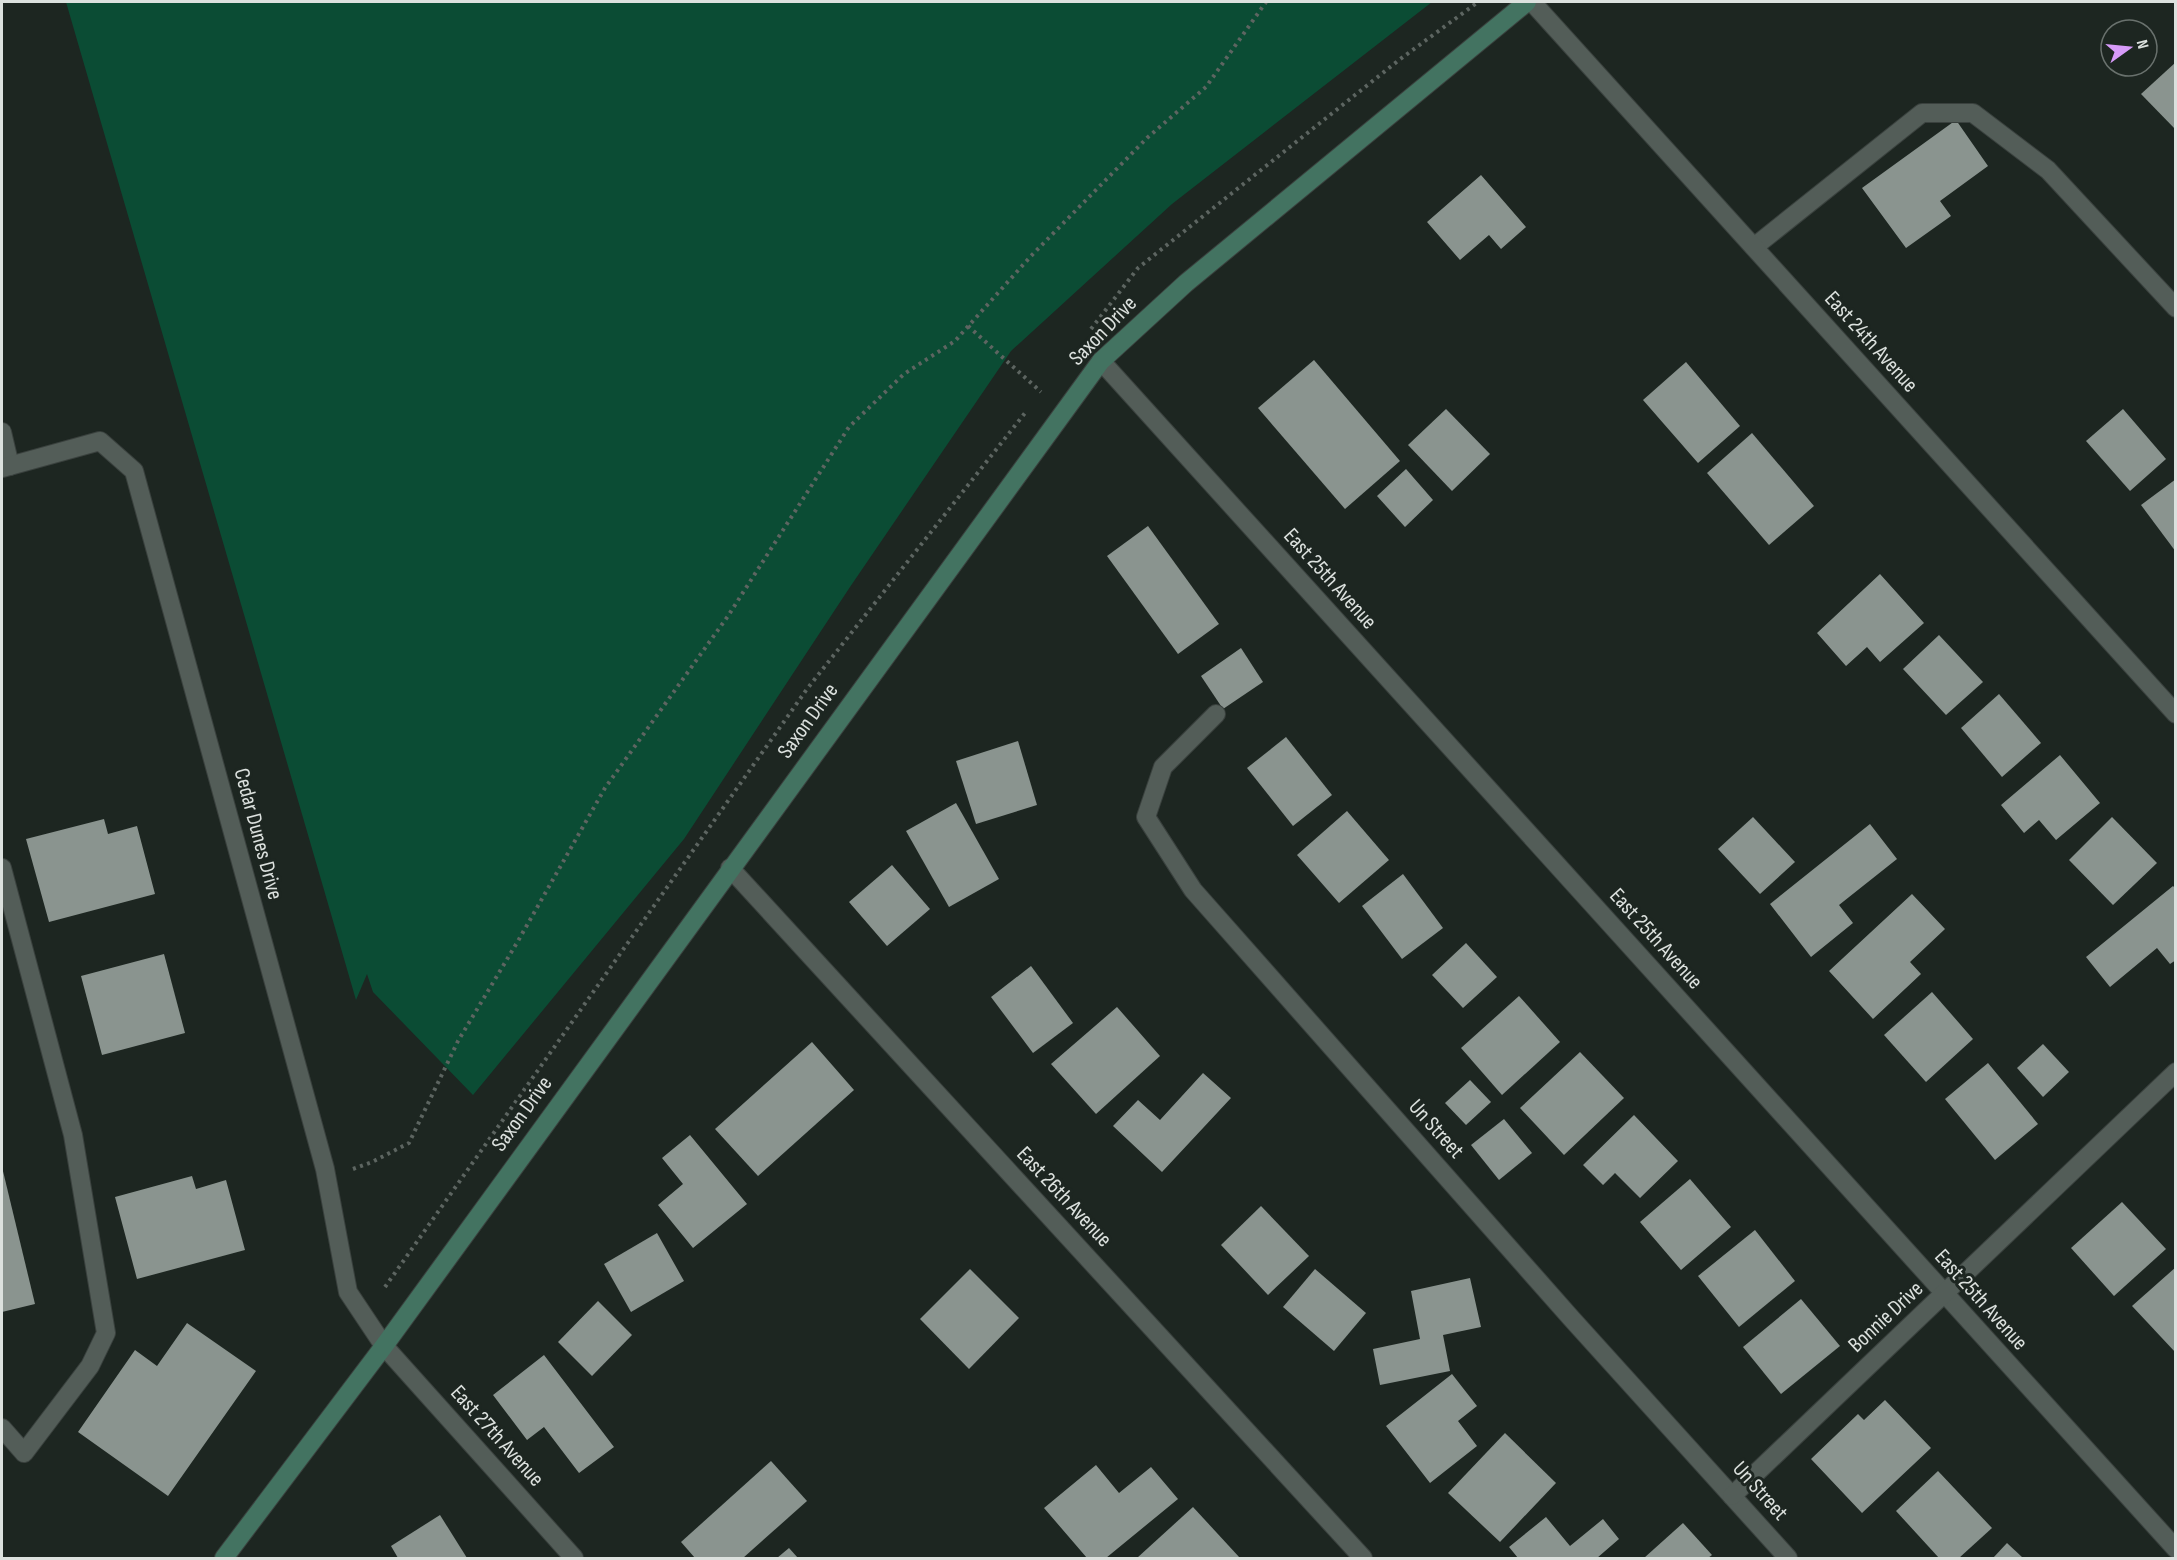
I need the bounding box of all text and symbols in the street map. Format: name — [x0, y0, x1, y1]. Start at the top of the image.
north arrow — [2099, 18, 2159, 78]
text: N — [2132, 38, 2152, 51]
street label: East 24th Avenue — [1819, 286, 1923, 398]
street label: Saxon Drive — [1063, 291, 1143, 371]
street label: East 25th Avenue — [1278, 523, 1382, 635]
street label: Saxon Drive — [772, 678, 844, 764]
street label: Cedar Dunes Drive — [228, 765, 288, 903]
street label: East 25th Avenue — [1604, 883, 1708, 995]
street label: Saxon Drive — [486, 1071, 558, 1157]
street label: Un Street — [1402, 1094, 1470, 1164]
street label: East 26th Avenue — [1011, 1141, 1117, 1253]
street label: East 25th Avenue — [1929, 1244, 2033, 1356]
street label: Bonnie Drive — [1843, 1276, 1929, 1358]
street label: East 27th Avenue — [445, 1380, 549, 1492]
street label: Un Street — [1726, 1456, 1794, 1526]

